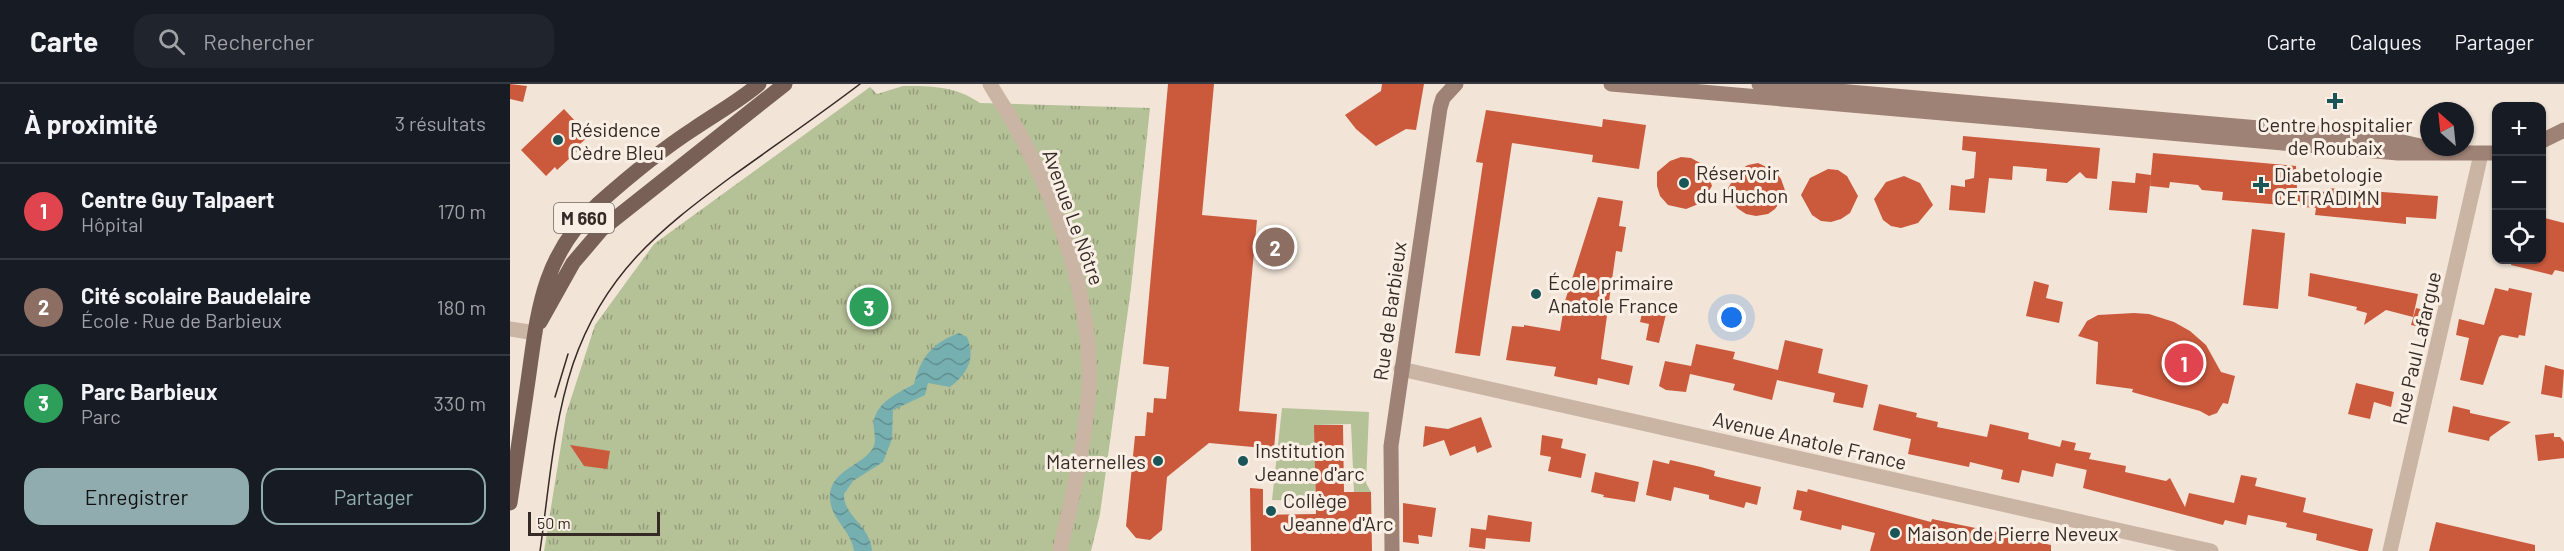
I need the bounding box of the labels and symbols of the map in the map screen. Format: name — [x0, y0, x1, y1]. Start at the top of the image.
marker: Centre hospitalier de Roubaix — [2326, 92, 2344, 110]
north arrow — [2420, 102, 2474, 156]
place label: Centre hospitalier de Roubaix — [2257, 112, 2413, 159]
place label: Résidence Cèdre Bleu — [570, 117, 664, 164]
marker: Résidence Cèdre Bleu — [551, 133, 565, 147]
street label: Avenue Le Nôtre — [1038, 146, 1110, 288]
place label: Réservoir du Huchon — [1696, 160, 1788, 207]
place label: Diabetologie CETRADIMN — [2274, 162, 2383, 209]
marker: Réservoir du Huchon — [1677, 176, 1691, 190]
marker: Diabetologie CETRADIMN — [2252, 176, 2270, 194]
road number: M 660 — [554, 203, 614, 233]
pin: 2 — [1256, 224, 1294, 270]
street label: Rue de Barbieux — [1367, 240, 1411, 382]
street label: Rue Paul Lafargue — [2387, 269, 2445, 427]
place label: École primaire Anatole France — [1548, 270, 1678, 317]
pin: 3 — [850, 284, 888, 330]
marker: École primaire Anatole France — [1529, 287, 1543, 301]
your location — [1717, 303, 1746, 332]
pin: 1 — [2164, 340, 2204, 386]
street label: Avenue Anatole France — [1711, 406, 1909, 474]
place label: Institution Jeanne d'arc — [1255, 438, 1365, 485]
place label: Maternelles — [1046, 449, 1146, 473]
marker: Maternelles — [1151, 454, 1165, 468]
marker: Institution Jeanne d'arc — [1236, 454, 1250, 468]
place label: Collège Jeanne d'Arc — [1283, 488, 1393, 535]
marker: Collège Jeanne d'Arc — [1264, 504, 1278, 518]
scale bar — [528, 509, 660, 536]
place label: Maison de Pierre Neveux — [1907, 521, 2119, 545]
marker: Maison de Pierre Neveux — [1888, 526, 1902, 540]

